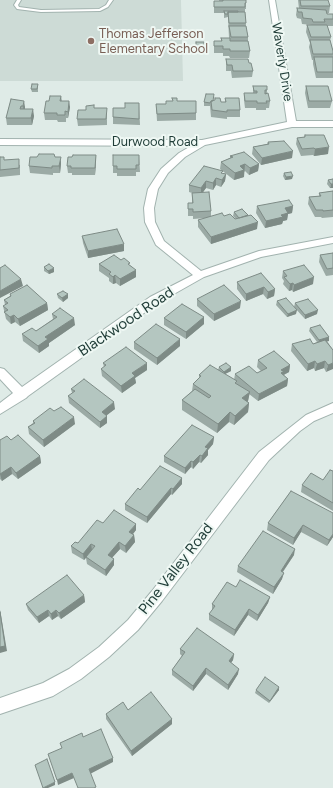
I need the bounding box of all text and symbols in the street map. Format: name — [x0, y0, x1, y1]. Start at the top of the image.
street label: Waverly Drive — [268, 21, 296, 103]
place label: Thomas Jefferson Elementary School — [99, 26, 208, 57]
marker: Thomas Jefferson Elementary School — [86, 36, 96, 46]
street label: Durwood Road — [112, 134, 198, 150]
street label: Blackwood Road — [75, 283, 177, 361]
street label: Pine Valley Road — [135, 520, 217, 618]

